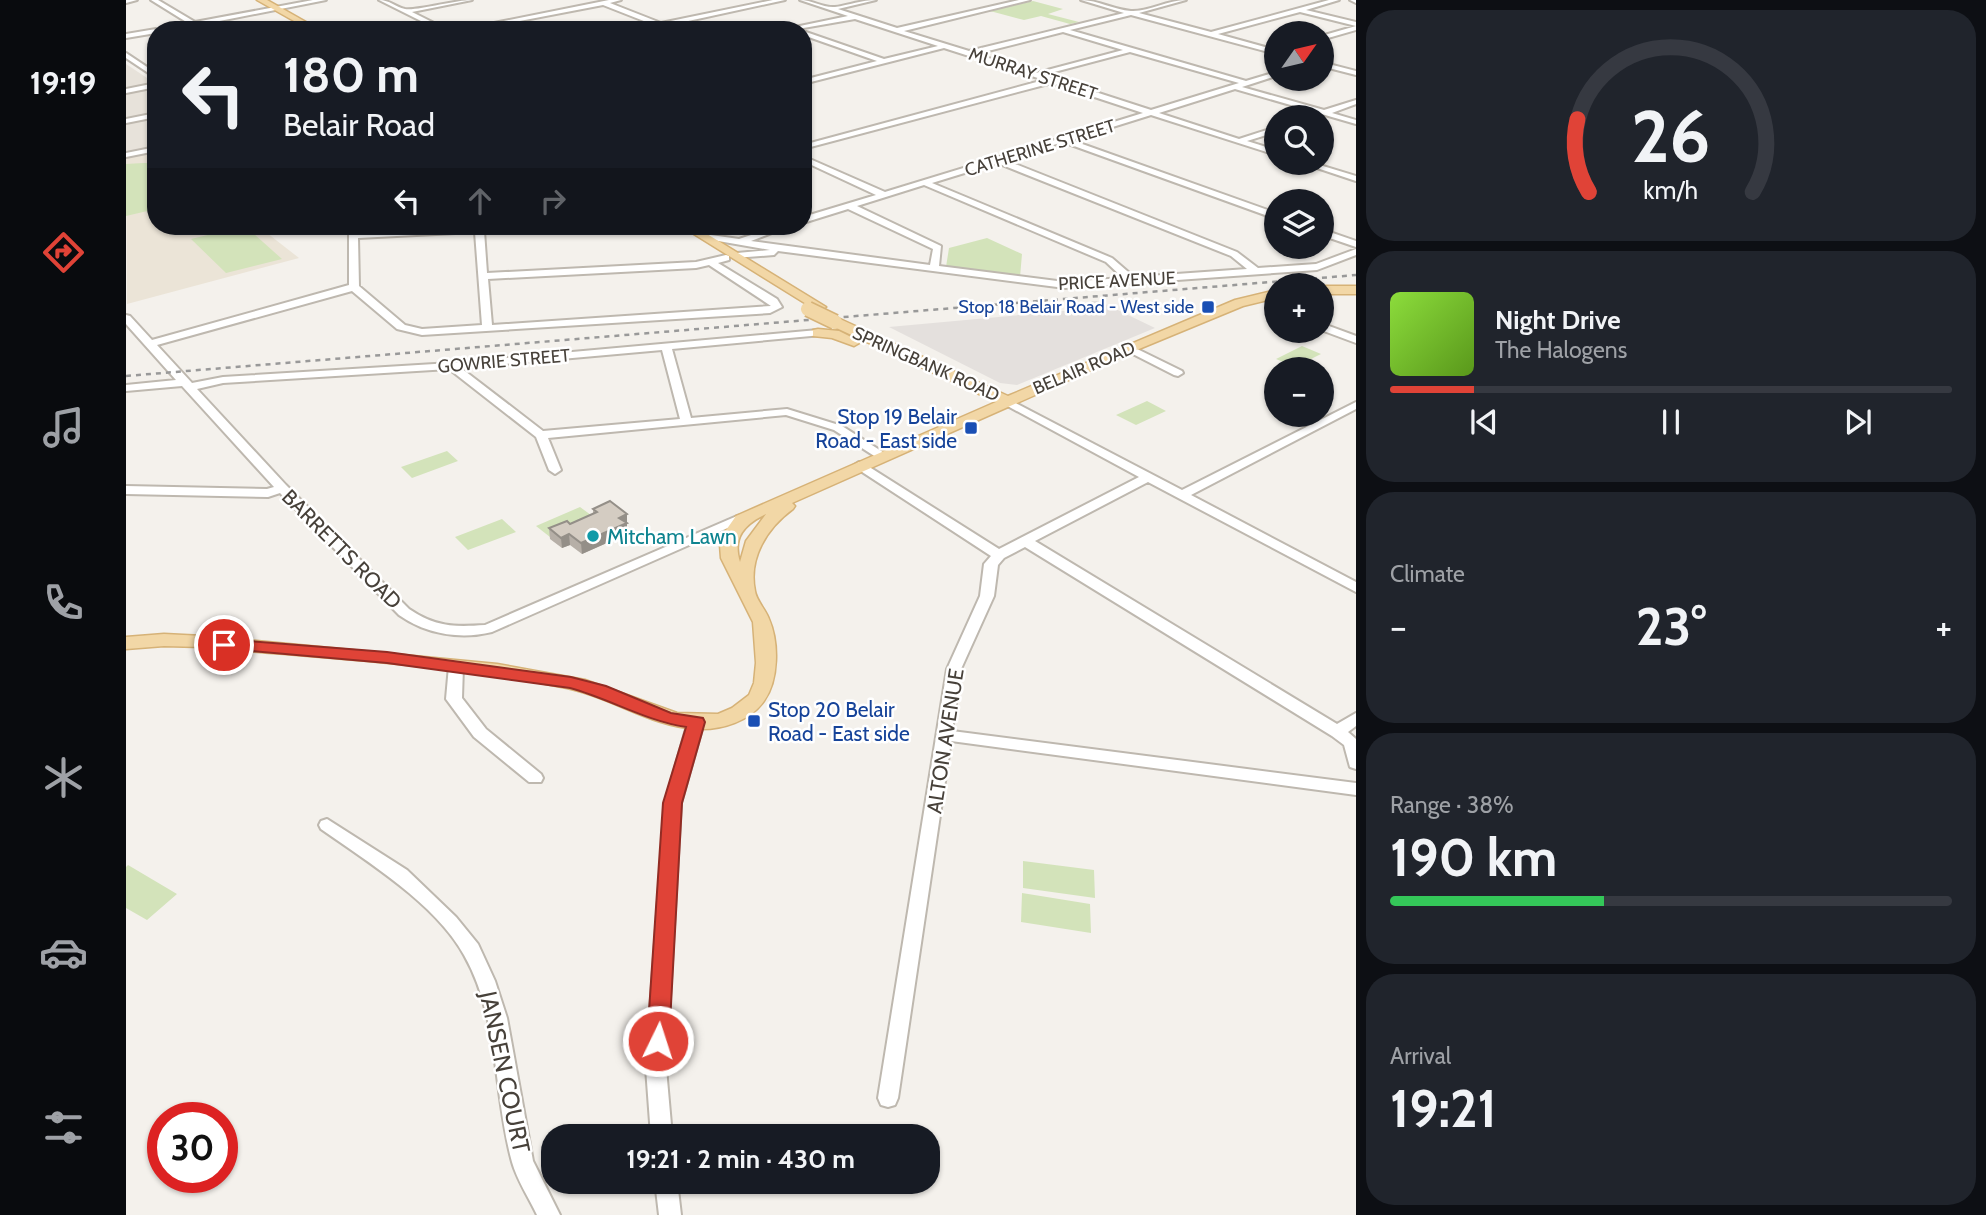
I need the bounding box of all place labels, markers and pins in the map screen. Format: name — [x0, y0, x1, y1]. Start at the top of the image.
place label: Stop 18 Belair Road - West side — [958, 296, 1194, 318]
marker: Stop 18 Belair Road - West side — [1200, 299, 1216, 315]
place label: Stop 19 Belair Road - East side — [815, 404, 957, 453]
marker: Stop 19 Belair Road - East side — [963, 420, 979, 436]
place label: Mitcham Lawn — [607, 524, 737, 549]
marker: Mitcham Lawn — [585, 528, 601, 544]
pin — [194, 615, 254, 675]
place label: Stop 20 Belair Road - East side — [768, 697, 910, 746]
marker: Stop 20 Belair Road - East side — [746, 713, 762, 729]

